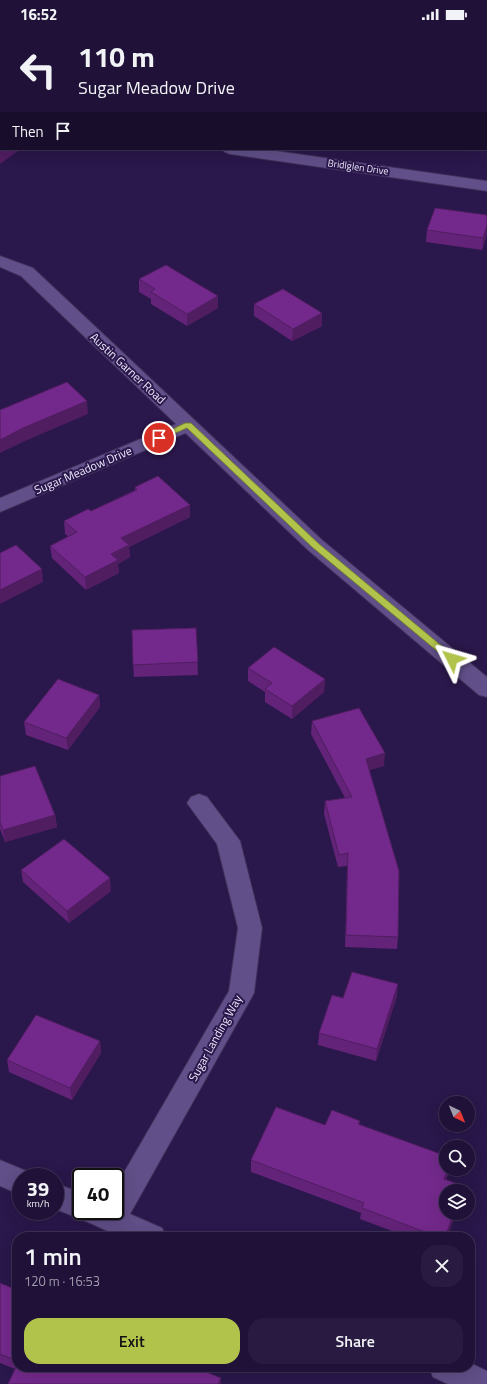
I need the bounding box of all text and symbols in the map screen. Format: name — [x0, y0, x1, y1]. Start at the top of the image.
text: 16:52 — [20, 3, 57, 26]
text: 110 m — [78, 35, 155, 78]
icon: left — [12, 44, 64, 96]
text: Sugar Meadow Drive — [78, 74, 235, 101]
text: Then — [12, 120, 44, 143]
icon: arrive — [52, 120, 74, 142]
street label: Bridlglen Drive — [327, 155, 389, 179]
street label: Austin Garner Road — [86, 328, 170, 408]
pin — [142, 421, 176, 455]
icon: arrive — [148, 427, 170, 449]
street label: Sugar Meadow Drive — [31, 441, 135, 499]
position arrow — [431, 638, 473, 680]
street label: Sugar Landing Way — [183, 991, 247, 1085]
north arrow — [439, 1096, 475, 1132]
map controls — [439, 1096, 475, 1220]
button: search — [439, 1140, 475, 1176]
speed limit sign: 40 — [72, 1168, 124, 1220]
text: 39 — [27, 1173, 49, 1204]
button: layers — [439, 1184, 475, 1220]
text: km/h — [27, 1196, 49, 1211]
text: 1 min — [24, 1238, 82, 1274]
button: close — [421, 1245, 463, 1287]
text: 120 m · 16:53 — [24, 1271, 100, 1291]
button: Exit — [24, 1318, 240, 1364]
button: Share — [248, 1318, 463, 1364]

